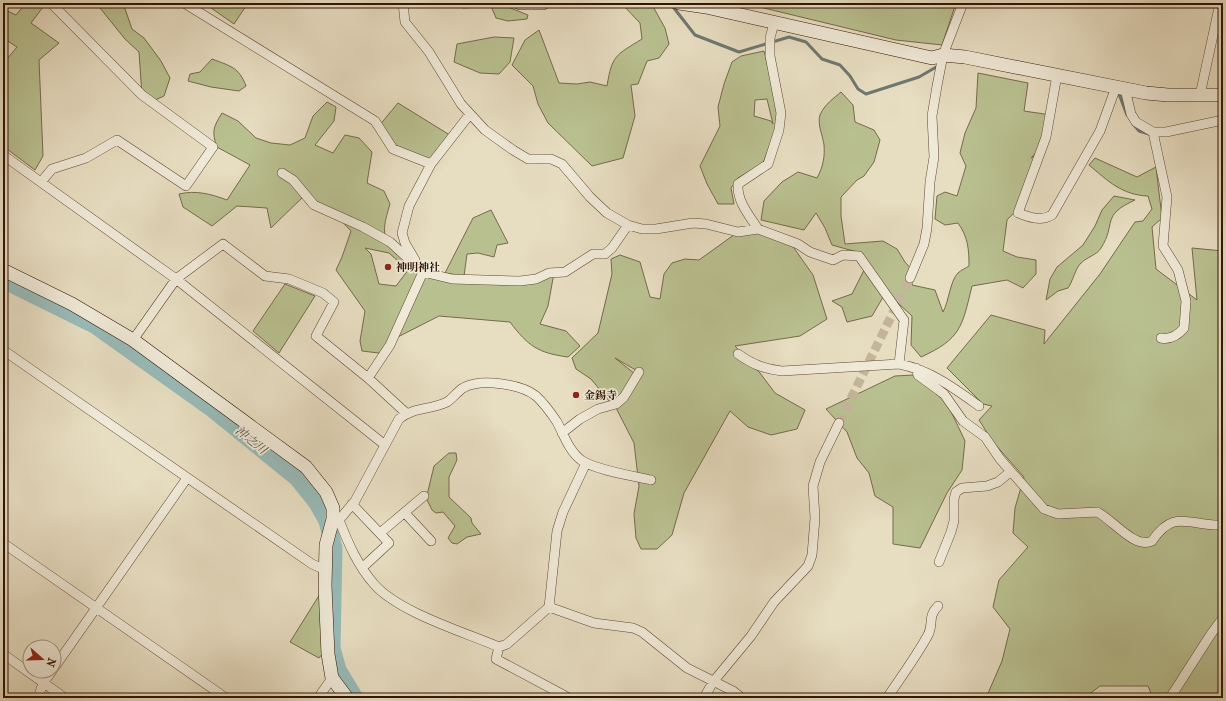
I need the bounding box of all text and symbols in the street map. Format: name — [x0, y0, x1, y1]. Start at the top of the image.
place label: 神明神社 — [396, 261, 440, 274]
marker: 神明神社 — [383, 262, 393, 272]
place label: 金錫寺 — [584, 389, 617, 402]
marker: 金錫寺 — [571, 390, 581, 400]
water label: 沖之川 — [233, 423, 271, 458]
north arrow — [22, 639, 62, 679]
text: N — [43, 656, 58, 669]

